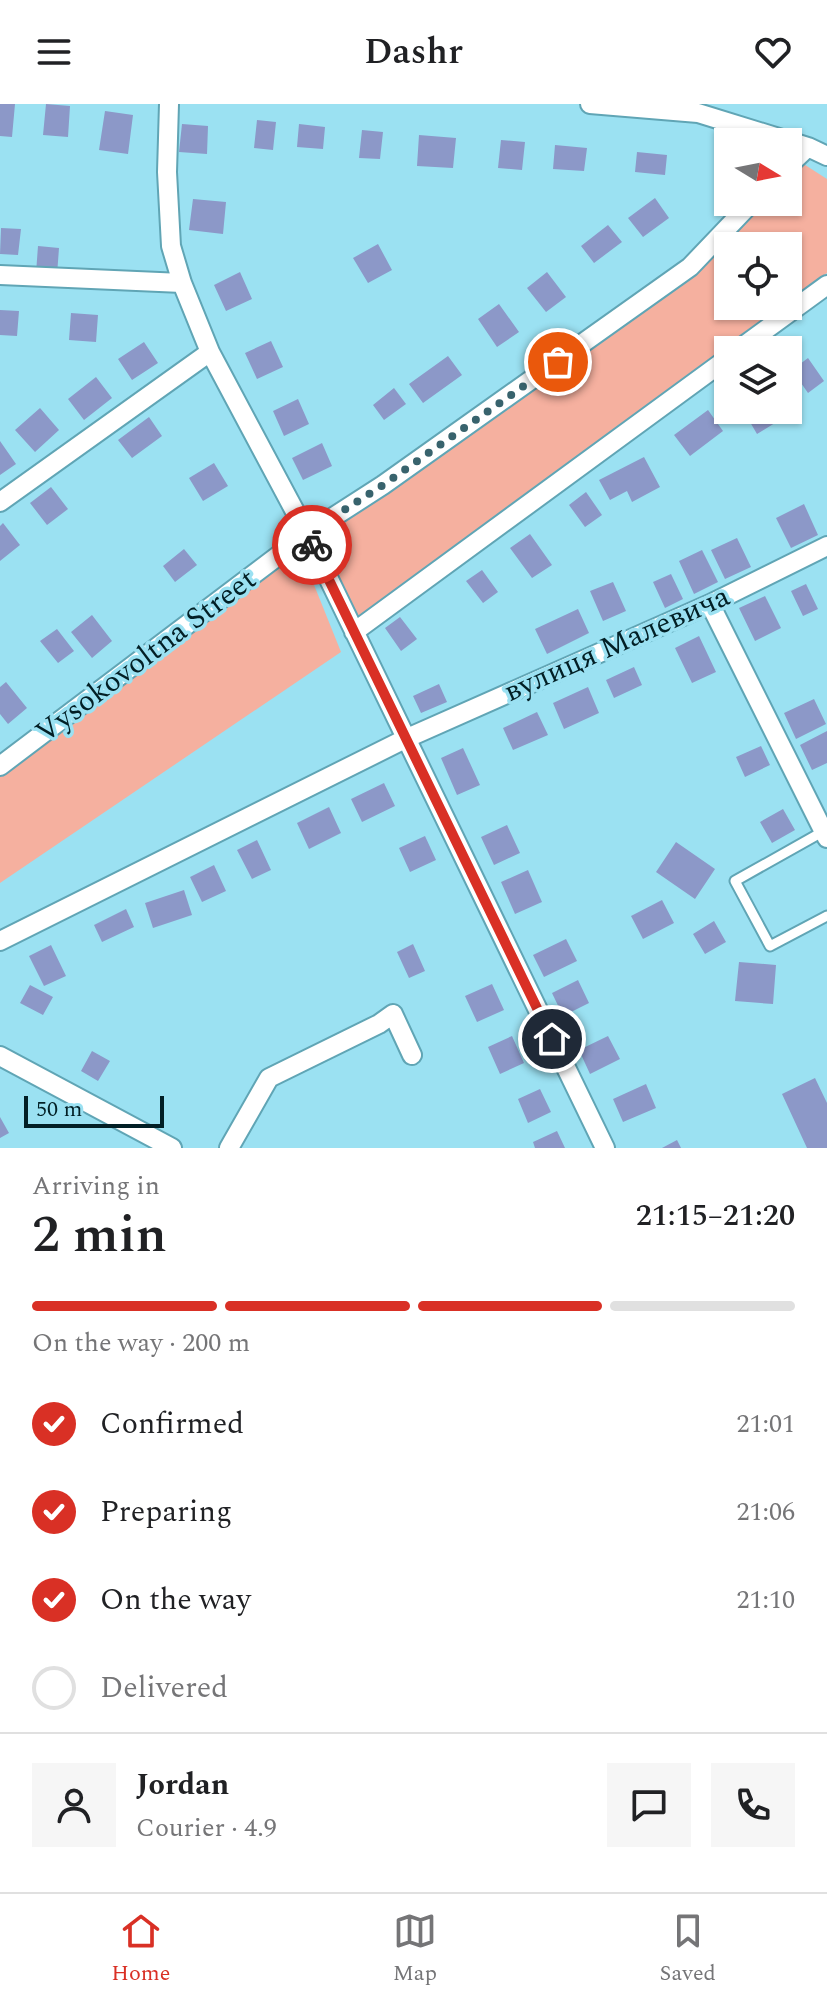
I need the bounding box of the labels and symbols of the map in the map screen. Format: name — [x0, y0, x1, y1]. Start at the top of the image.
north arrow — [714, 128, 802, 216]
pin — [524, 328, 592, 396]
courier — [272, 505, 352, 585]
street label: Vysokovoltna Street — [26, 557, 266, 755]
street label: вулиця Малевича — [497, 573, 738, 714]
pin — [518, 1005, 586, 1073]
scale bar — [24, 1092, 164, 1128]

